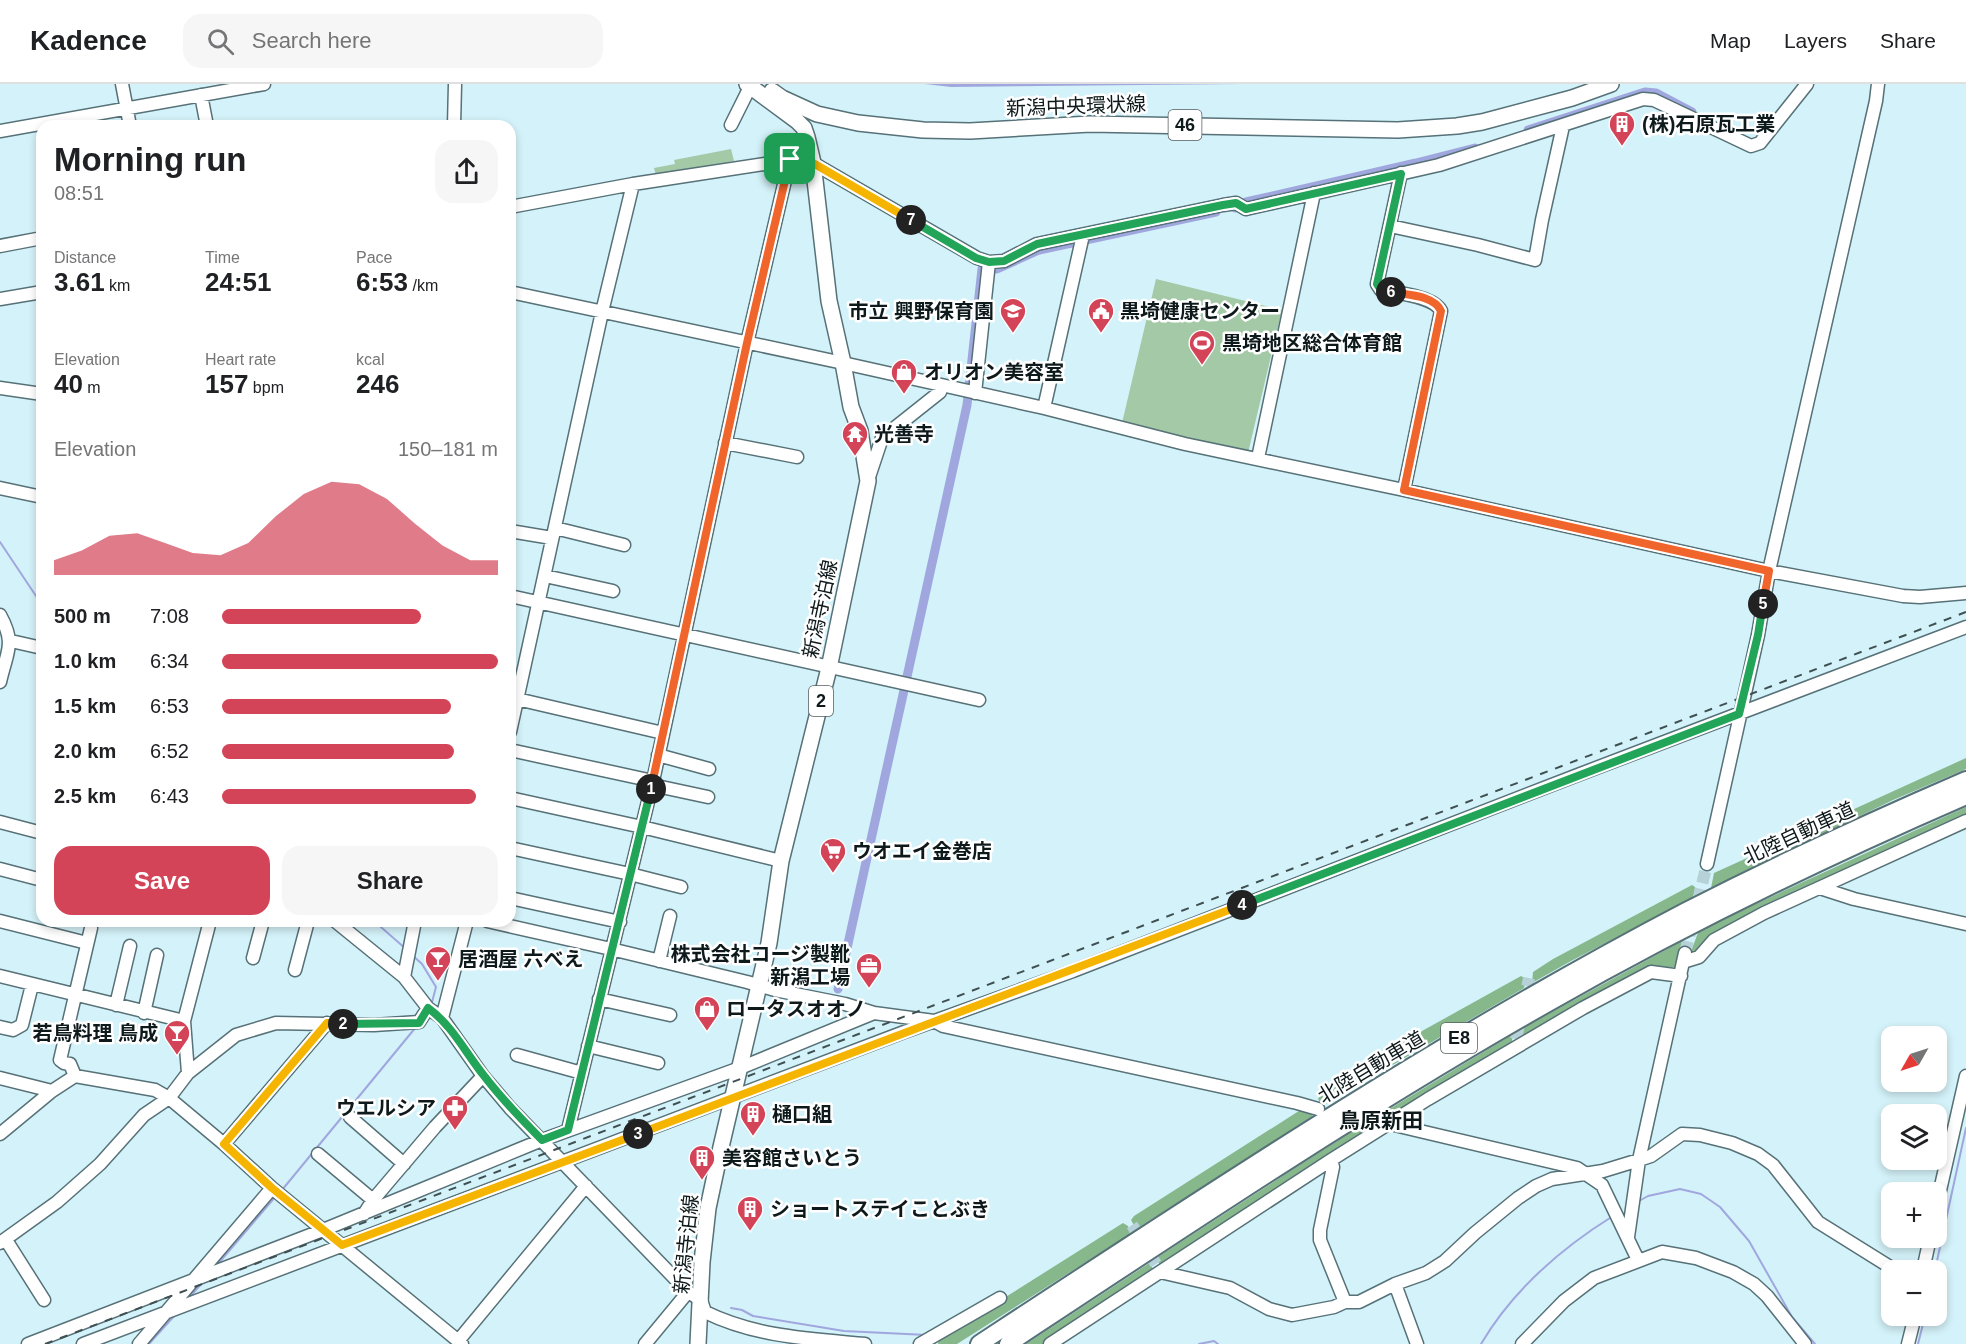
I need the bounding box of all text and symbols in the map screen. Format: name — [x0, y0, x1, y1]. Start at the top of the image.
search box — [183, 14, 603, 68]
text: Kadence — [30, 25, 147, 56]
icon: search — [204, 25, 237, 58]
text: Search here — [252, 28, 372, 53]
text: Map — [1710, 29, 1751, 52]
text: Layers — [1784, 29, 1847, 52]
text: Share — [1880, 29, 1936, 52]
street label: 新潟中央環状線 — [1006, 93, 1146, 119]
building icon: (株)石原瓦工業 — [1607, 109, 1637, 147]
road number: 46 — [1168, 110, 1202, 140]
place label: (株)石原瓦工業 — [1642, 113, 1775, 135]
pin — [764, 133, 815, 184]
button: share — [435, 140, 498, 203]
text: Morning run — [54, 141, 246, 178]
icon: arrive — [773, 142, 806, 175]
text: 08:51 — [54, 182, 104, 204]
pin: 7 — [896, 205, 926, 235]
text: 7 — [907, 211, 915, 228]
text: Distance — [54, 249, 116, 266]
text: Time — [205, 249, 240, 266]
text: Pace — [356, 249, 392, 266]
text: 3.61 — [54, 267, 105, 297]
text: 24:51 — [205, 267, 272, 297]
text: 6:53 — [356, 267, 408, 297]
text: km — [105, 277, 130, 294]
text: /km — [408, 277, 438, 294]
pin: 6 — [1376, 277, 1406, 307]
text: 6 — [1387, 283, 1395, 300]
school or university icon: 市立 興野保育園 — [998, 296, 1028, 334]
public building icon: 黒埼健康センター — [1086, 296, 1116, 334]
place label: 市立 興野保育園 — [848, 300, 994, 322]
place label: 黒埼健康センター — [1120, 300, 1280, 322]
sports icon: 黒埼地区総合体育館 — [1187, 328, 1217, 366]
place label: 黒埼地区総合体育館 — [1222, 332, 1402, 354]
text: Elevation — [54, 351, 120, 368]
text: Heart rate — [205, 351, 276, 368]
text: kcal — [356, 351, 384, 368]
shop icon: オリオン美容室 — [889, 357, 919, 395]
place label: オリオン美容室 — [924, 361, 1064, 383]
text: 40 — [54, 369, 83, 399]
text: 157 — [205, 369, 248, 399]
text: 246 — [356, 369, 399, 399]
text: m — [83, 379, 101, 396]
text: bpm — [248, 379, 284, 396]
temple icon: 光善寺 — [840, 419, 870, 457]
place label: 光善寺 — [874, 423, 934, 445]
text: Elevation — [54, 438, 136, 460]
text: 150–181 m — [398, 438, 498, 460]
street label: 新潟寺泊線 — [799, 558, 841, 660]
pin: 5 — [1748, 589, 1778, 619]
text: 5 — [1759, 595, 1767, 612]
text: 500 m — [54, 605, 111, 627]
text: 7:08 — [150, 605, 189, 627]
text: 1.0 km — [54, 650, 116, 672]
text: 6:34 — [150, 650, 189, 672]
road number: 2 — [809, 686, 833, 716]
text: 1.5 km — [54, 695, 116, 717]
text: 6:53 — [150, 695, 189, 717]
text: 2.0 km — [54, 740, 116, 762]
text: 6:52 — [150, 740, 189, 762]
pin: 1 — [636, 774, 666, 804]
text: 1 — [647, 780, 655, 797]
text: 2.5 km — [54, 785, 116, 807]
text: 6:43 — [150, 785, 189, 807]
street label: 北陸自動車道 — [1740, 798, 1858, 868]
supermarket icon: ウオエイ金巻店 — [818, 836, 848, 874]
place label: ウオエイ金巻店 — [852, 840, 992, 862]
button: Save — [54, 846, 270, 915]
button: Share — [282, 846, 498, 915]
pin: 4 — [1227, 890, 1257, 920]
text: 4 — [1238, 896, 1246, 913]
place label: 株式会社コージ製靴 新潟工場 — [670, 943, 850, 988]
bar icon: 居酒屋 六べえ — [423, 944, 453, 982]
place label: 居酒屋 六べえ — [458, 948, 584, 970]
office icon: 株式会社コージ製靴 新潟工場 — [854, 951, 884, 989]
shop icon: ロータスオオノ — [692, 994, 722, 1032]
place label: ロータスオオノ — [726, 998, 866, 1020]
pin: 2 — [328, 1009, 358, 1039]
text: 2 — [339, 1015, 347, 1032]
bar icon: 若鳥料理 鳥成 — [162, 1018, 192, 1056]
place label: 若鳥料理 鳥成 — [32, 1022, 158, 1044]
road number: E8 — [1441, 1023, 1477, 1053]
north arrow — [1881, 1026, 1947, 1092]
map controls — [1881, 1026, 1947, 1326]
street label: 北陸自動車道 — [1314, 1027, 1428, 1107]
pharmacy icon: ウエルシア — [440, 1093, 470, 1131]
place label: ウエルシア — [336, 1097, 436, 1119]
building icon: 樋口組 — [738, 1099, 768, 1137]
place label: 樋口組 — [772, 1103, 832, 1125]
button: layers — [1881, 1104, 1947, 1170]
district label: 鳥原新田 — [1339, 1109, 1423, 1132]
pin: 3 — [623, 1119, 653, 1149]
text: 3 — [634, 1125, 642, 1142]
building icon: 美容館さいとう — [687, 1143, 717, 1181]
place label: 美容館さいとう — [722, 1147, 862, 1169]
button: + — [1881, 1182, 1947, 1248]
street label: 新潟寺泊線 — [670, 1193, 702, 1295]
building icon: ショートステイことぶき — [735, 1194, 765, 1232]
place label: ショートステイことぶき — [770, 1198, 990, 1220]
button: − — [1881, 1260, 1947, 1326]

